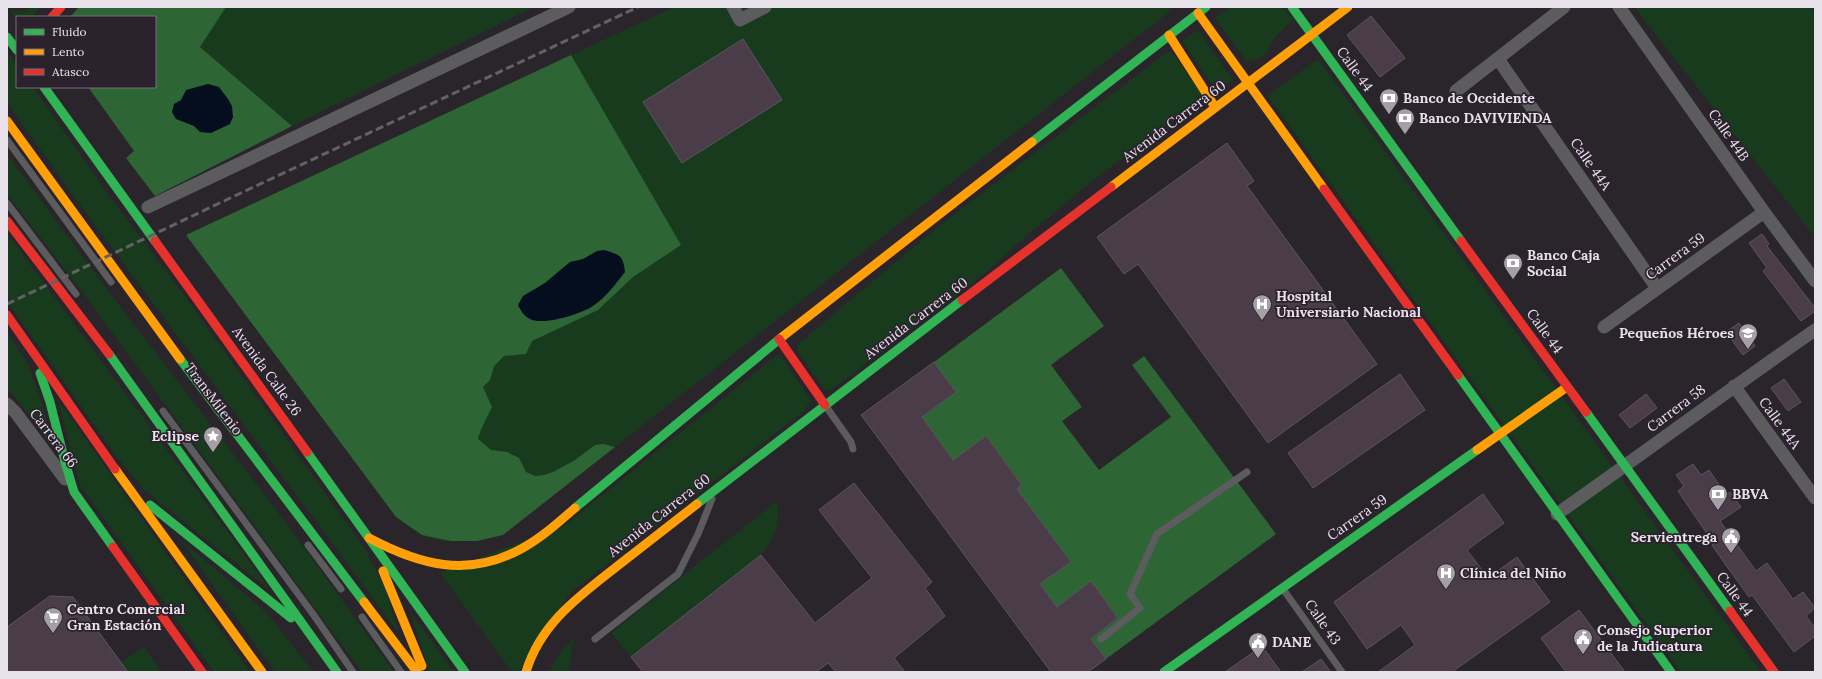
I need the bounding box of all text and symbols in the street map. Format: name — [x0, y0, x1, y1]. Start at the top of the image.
legend — [16, 16, 156, 88]
text: Fluido — [52, 24, 87, 39]
street label: Calle 44 — [1333, 43, 1378, 95]
text: Lento — [52, 44, 84, 59]
text: Atasco — [51, 64, 89, 79]
street label: Avenida Carrera 60 — [1118, 76, 1229, 166]
bank icon: Banco de Occidente — [1378, 87, 1400, 115]
place label: Banco de Occidente — [1403, 89, 1535, 107]
street label: Calle 44B — [1704, 105, 1754, 165]
bank icon: Banco DAVIVIENDA — [1394, 107, 1416, 135]
place label: Banco DAVIVIENDA — [1419, 109, 1552, 127]
street label: Calle 44A — [1566, 134, 1616, 194]
street label: Carrera 59 — [1642, 228, 1708, 284]
place label: Banco Caja Social — [1527, 246, 1601, 280]
bank icon: Banco Caja Social — [1502, 252, 1524, 280]
street label: Avenida Carrera 60 — [860, 273, 971, 363]
place label: Hospital Universiario Nacional — [1276, 287, 1422, 321]
hospital icon: Hospital Universiario Nacional — [1251, 293, 1273, 321]
street label: Calle 44 — [1523, 305, 1568, 357]
street label: Avenida Calle 26 — [228, 322, 306, 419]
school or university icon: Pequeños Héroes — [1737, 322, 1759, 350]
place label: Pequeños Héroes — [1619, 324, 1734, 342]
street label: TransMilenio — [181, 359, 247, 439]
street label: Carrera 58 — [1643, 380, 1709, 436]
street label: Calle 44A — [1755, 394, 1805, 453]
street label: Carrera 66 — [26, 405, 82, 471]
place icon: Eclipse — [202, 425, 224, 453]
place label: Eclipse — [151, 427, 199, 445]
street label: Avenida Carrera 60 — [603, 469, 714, 561]
bank icon: BBVA — [1707, 483, 1729, 511]
place label: BBVA — [1732, 485, 1769, 503]
street label: Carrera 59 — [1323, 490, 1391, 544]
public building icon: Servientrega — [1720, 526, 1742, 554]
place label: Servientrega — [1631, 528, 1718, 546]
hospital icon: Clínica del Niño — [1435, 562, 1457, 590]
place label: Clínica del Niño — [1460, 564, 1566, 582]
street label: Calle 44 — [1713, 568, 1758, 620]
street label: Calle 43 — [1301, 596, 1345, 648]
place label: Centro Comercial Gran Estación — [67, 600, 186, 634]
supermarket icon: Centro Comercial Gran Estación — [42, 606, 64, 634]
place label: Consejo Superior de la Judicatura — [1597, 621, 1713, 655]
public building icon: Consejo Superior de la Judicatura — [1572, 627, 1594, 655]
public building icon: DANE — [1247, 631, 1269, 659]
place label: DANE — [1272, 633, 1311, 651]

